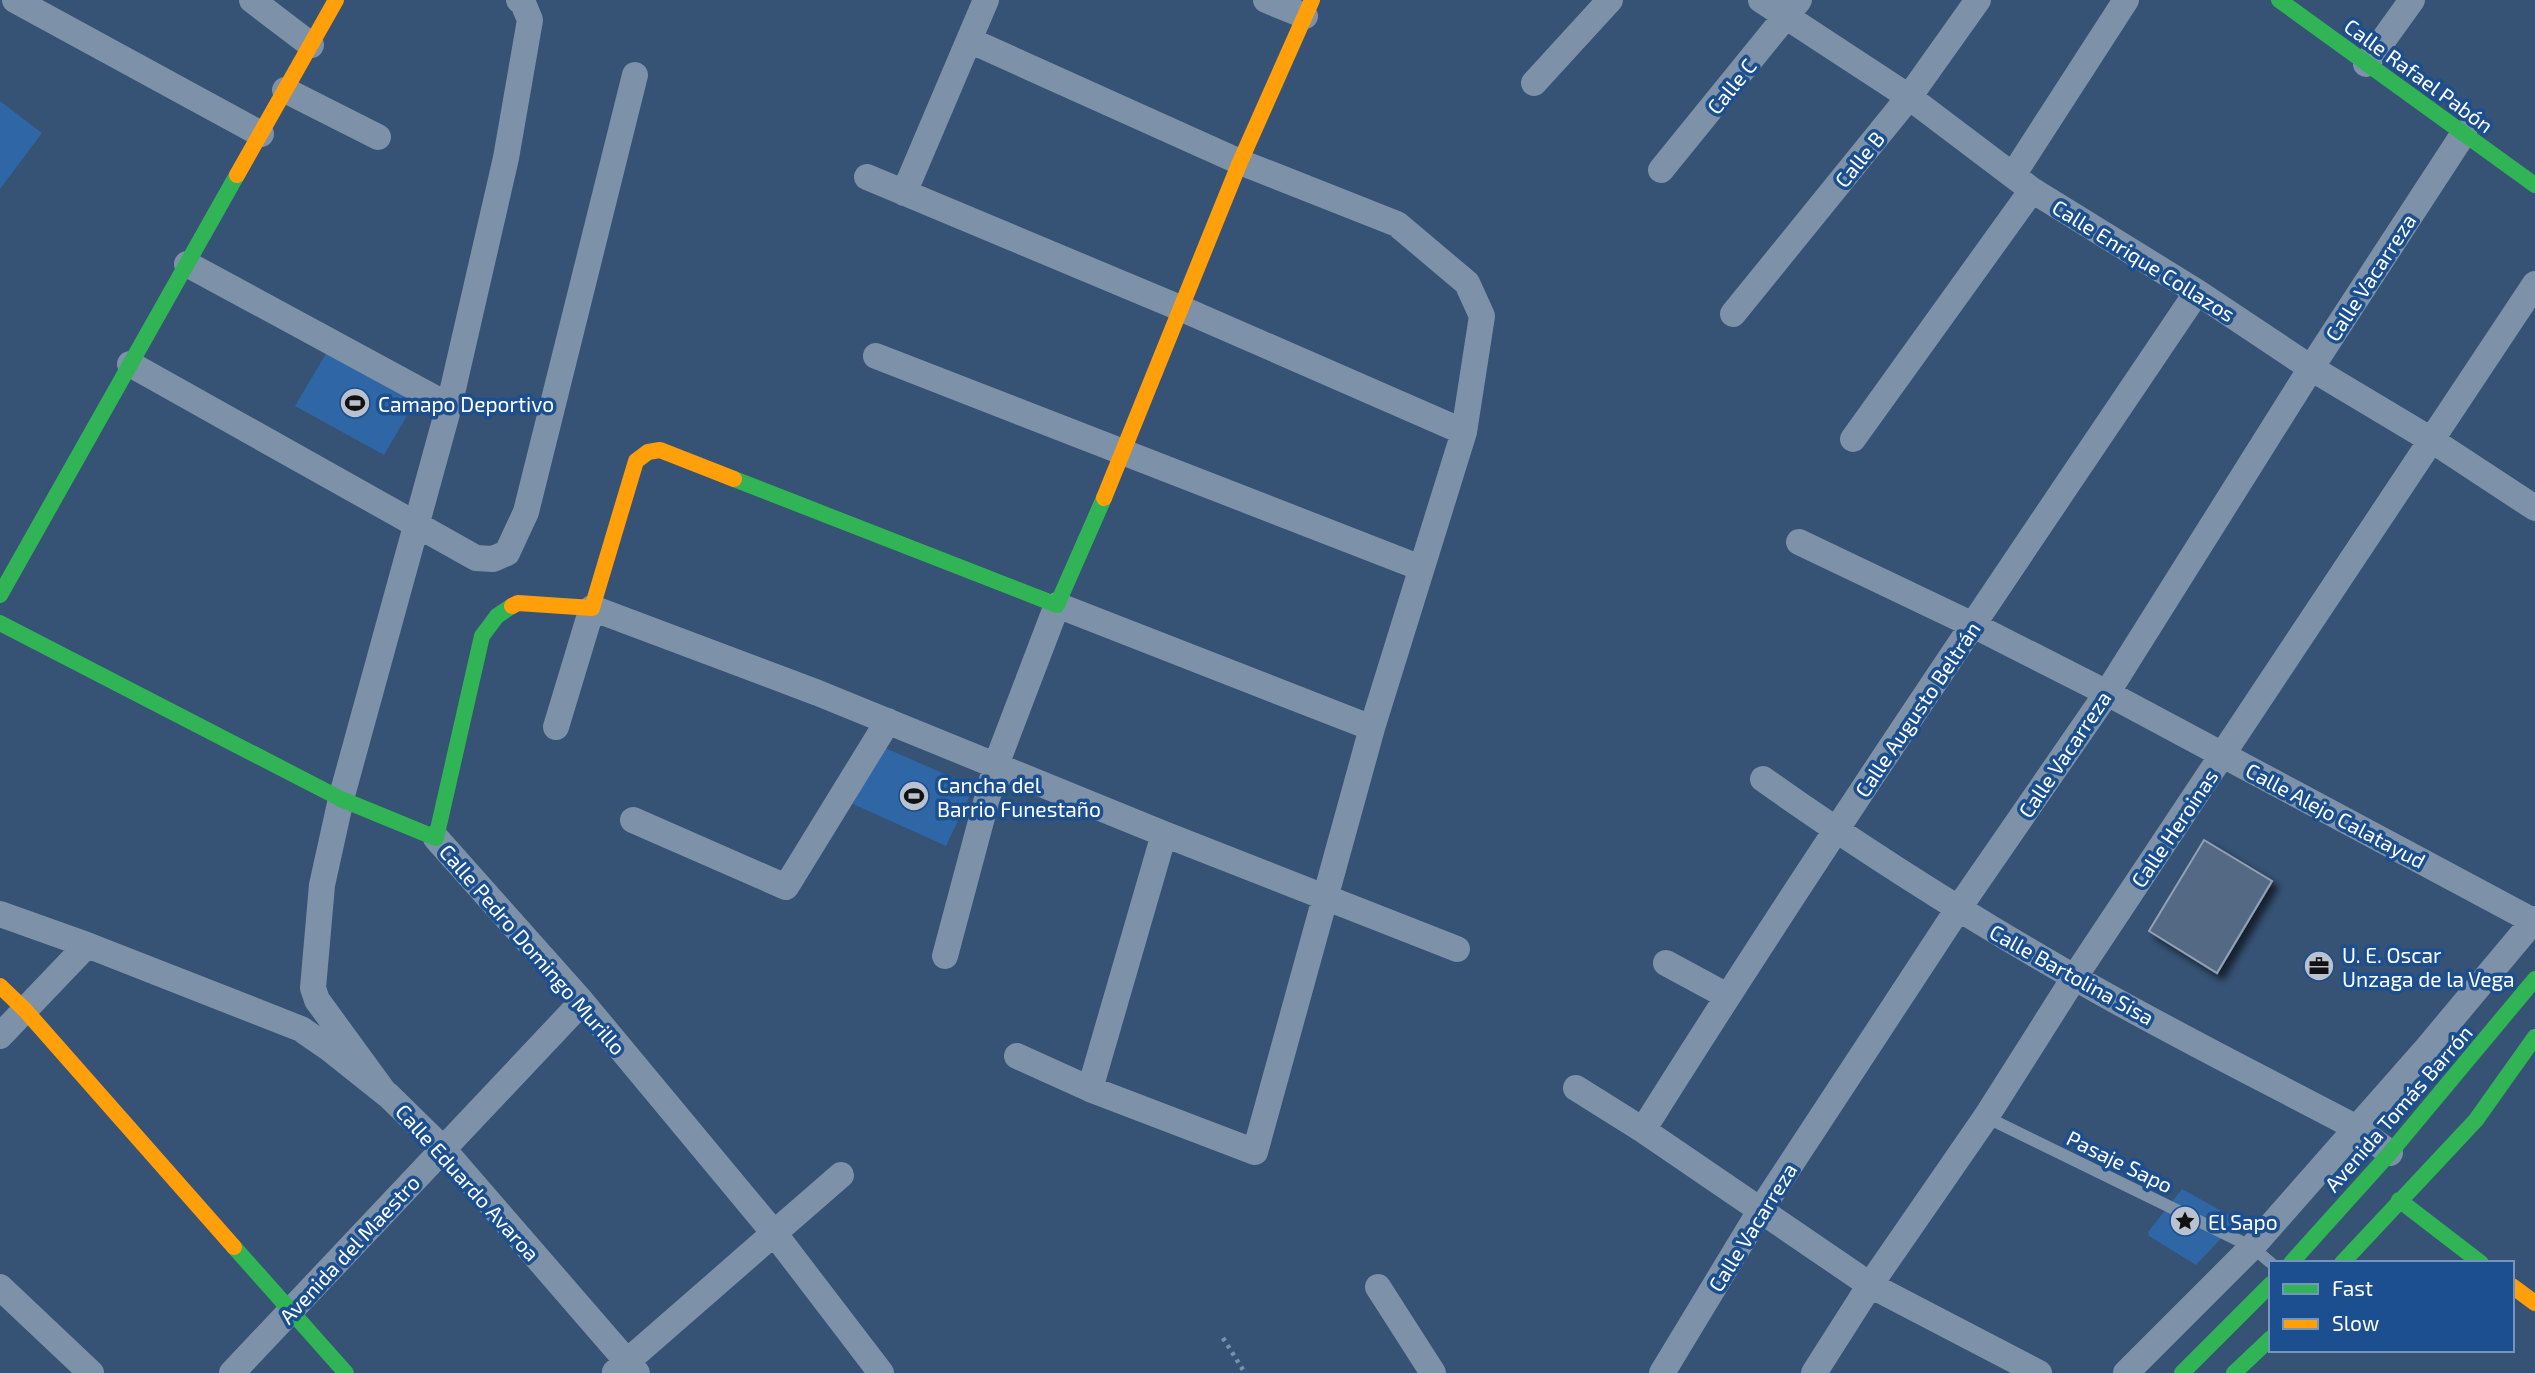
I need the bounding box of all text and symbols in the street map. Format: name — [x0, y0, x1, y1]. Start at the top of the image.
street label: Calle Rafael Pabón — [2340, 13, 2498, 137]
street label: Calle C — [1701, 53, 1761, 119]
street label: Calle B — [1829, 126, 1889, 192]
street label: Calle Enrique Collazos — [2048, 194, 2240, 326]
street label: Calle Vacarreza — [2319, 209, 2421, 345]
sports icon: Camapo Deportivo — [338, 386, 372, 420]
place label: Camapo Deportivo — [378, 391, 554, 416]
street label: Calle Augusto Beltrán — [1849, 617, 1985, 801]
street label: Calle Vacarreza — [2013, 686, 2115, 822]
street label: Calle Alejo Calatayud — [2241, 757, 2430, 874]
street label: Calle Heroinas — [2125, 764, 2223, 892]
place label: Cancha del Barrio Funestaño — [937, 772, 1101, 821]
sports icon: Cancha del Barrio Funestaño — [897, 779, 931, 813]
street label: Calle Pedro Domingo Murillo — [435, 839, 631, 1059]
street label: Calle Bartolina Sisa — [1986, 918, 2158, 1030]
place label: U. E. Oscar Unzaga de la Vega — [2342, 942, 2515, 991]
office icon: U. E. Oscar Unzaga de la Vega — [2302, 949, 2336, 983]
street label: Avenida Tomás Barrón — [2319, 1020, 2477, 1196]
street label: Calle Eduardo Avaroa — [391, 1098, 545, 1266]
street label: Pasaje Sapo — [2063, 1125, 2177, 1198]
street label: Calle Vacarreza — [1702, 1158, 1802, 1296]
street label: Avenida del Maestro — [274, 1169, 424, 1329]
place icon: El Sapo — [2168, 1204, 2202, 1238]
place label: El Sapo — [2208, 1209, 2278, 1234]
legend — [2269, 1261, 2514, 1352]
text: Fast — [2332, 1275, 2373, 1300]
text: Slow — [2332, 1310, 2379, 1335]

